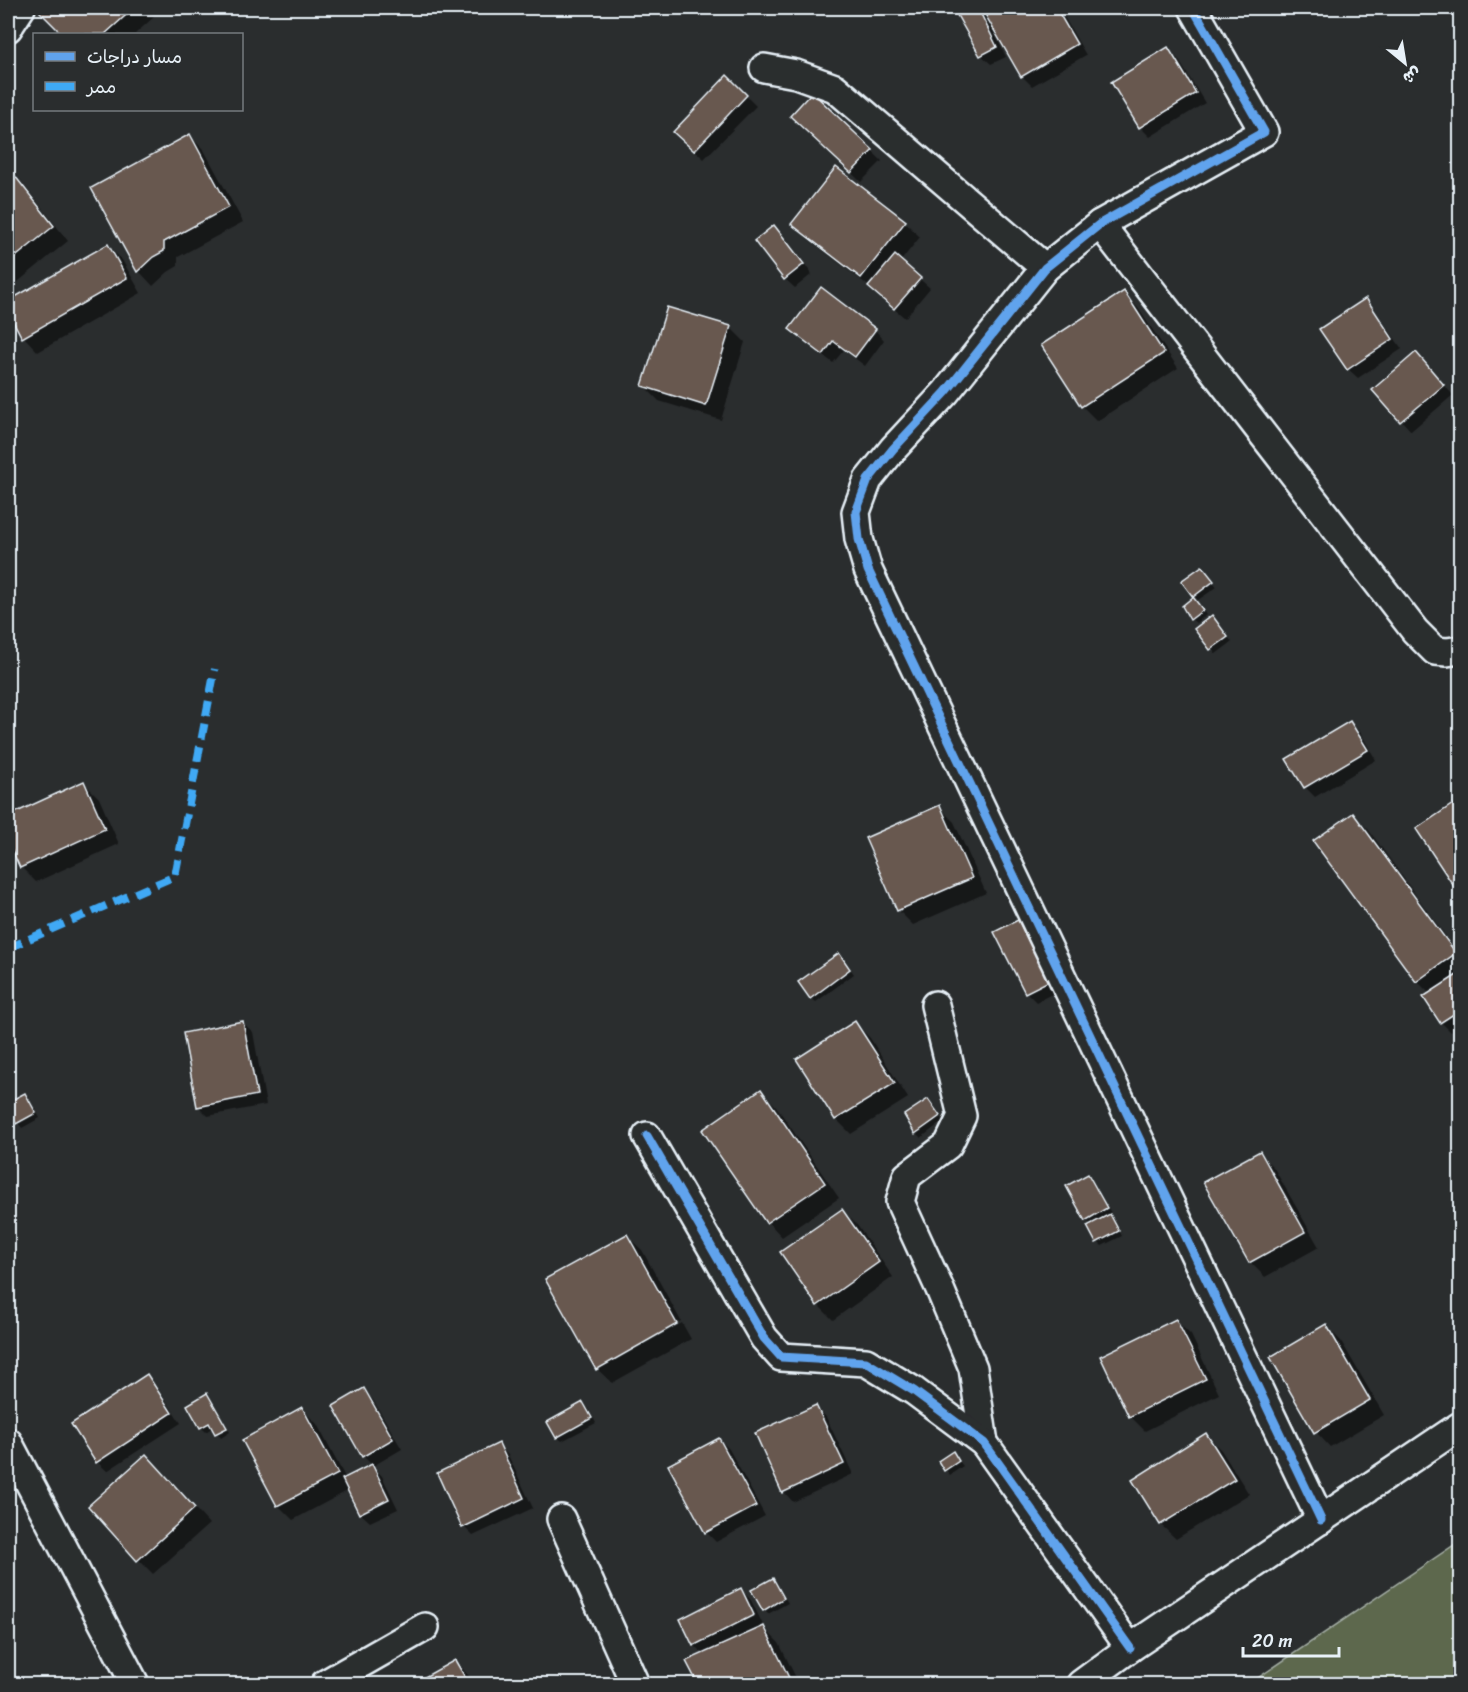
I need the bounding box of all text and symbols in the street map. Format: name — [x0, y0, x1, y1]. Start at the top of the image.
legend — [33, 33, 243, 111]
north arrow — [1375, 33, 1435, 93]
text: مسار دراجات — [87, 41, 182, 73]
text: ش — [1397, 59, 1427, 93]
text: ممر — [85, 71, 116, 103]
scale bar — [1243, 1620, 1339, 1658]
text: 20 m — [1252, 1625, 1292, 1657]

